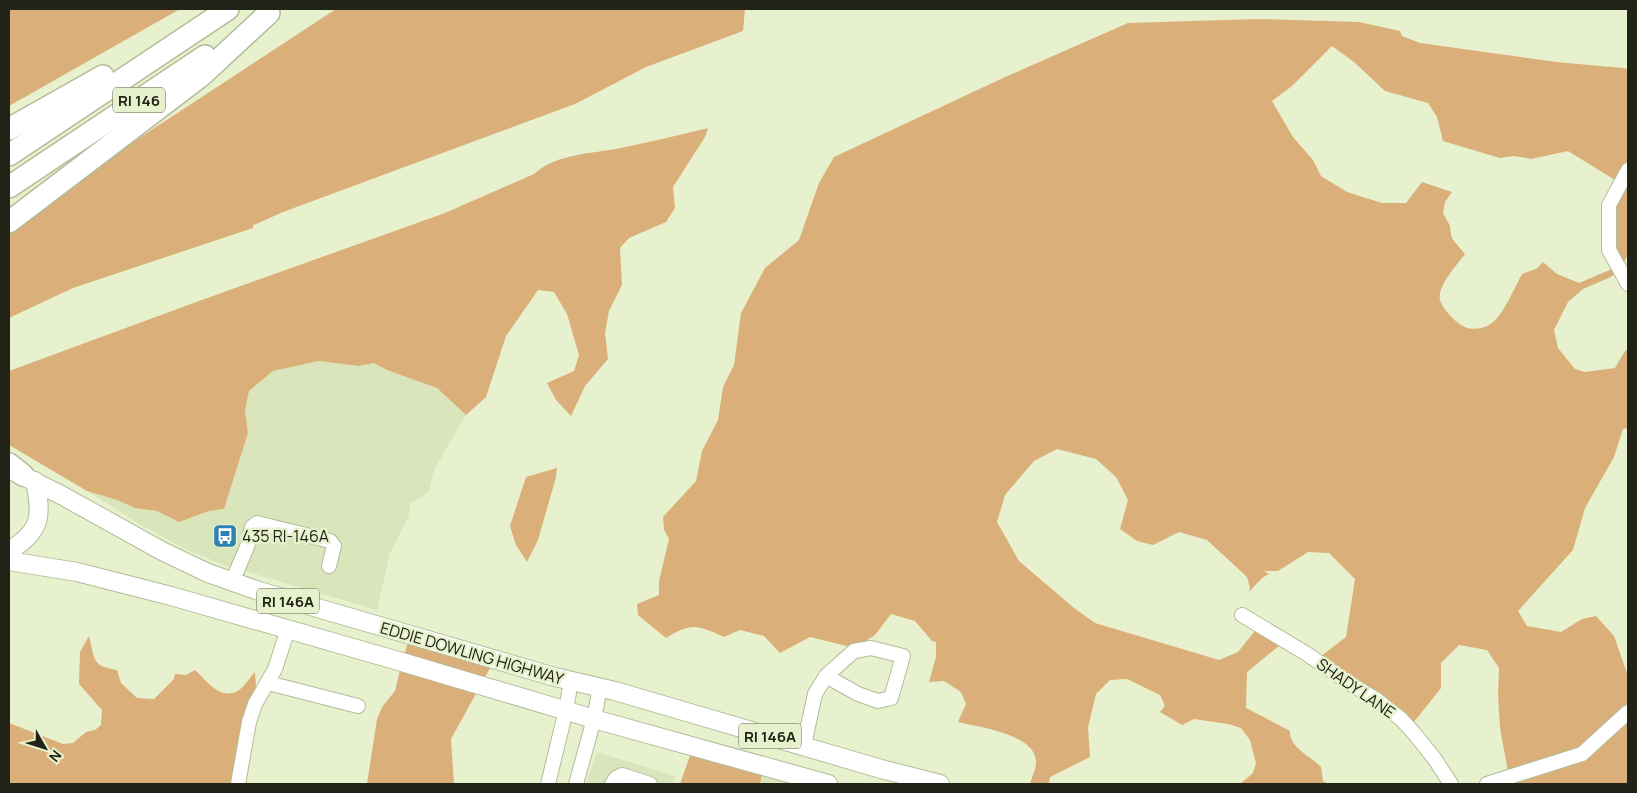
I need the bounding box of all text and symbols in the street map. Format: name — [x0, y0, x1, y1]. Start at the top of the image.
road number: RI 146 — [113, 88, 165, 112]
bus stop icon: 435 RI-146A — [212, 523, 238, 549]
place label: 435 RI-146A — [242, 525, 329, 547]
road number: RI 146A — [257, 588, 319, 614]
street label: EDDIE DOWLING HIGHWAY — [378, 616, 566, 690]
street label: SHADY LANE — [1312, 653, 1400, 723]
north arrow — [20, 723, 70, 773]
road number: RI 146A — [739, 724, 801, 748]
text: N — [45, 747, 66, 766]

